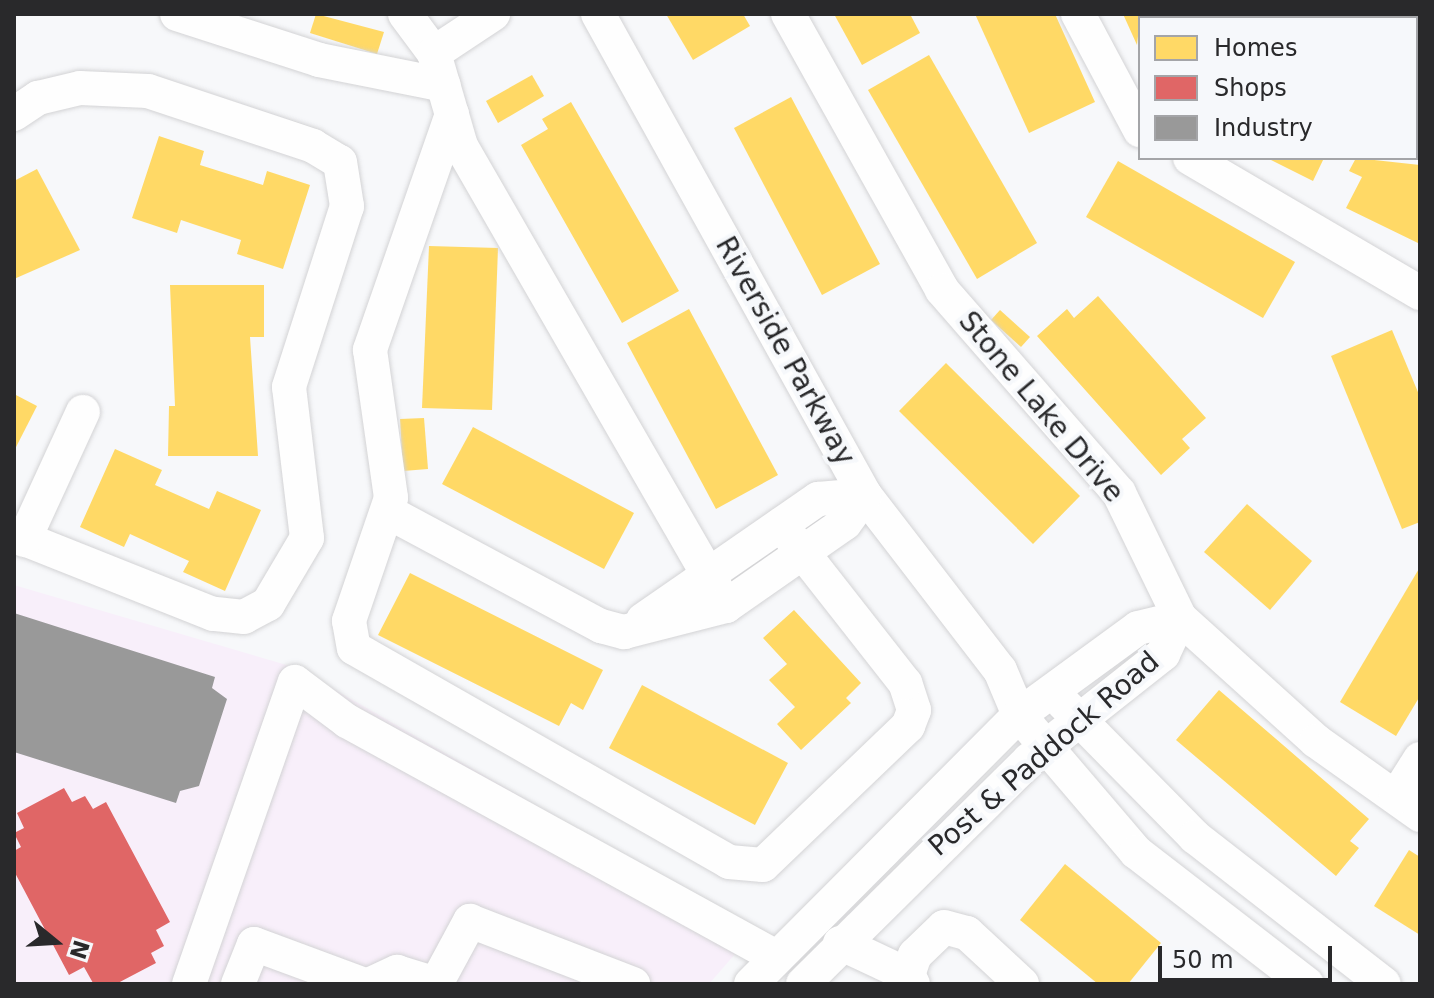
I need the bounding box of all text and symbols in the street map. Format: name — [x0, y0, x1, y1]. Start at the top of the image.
legend — [1138, 16, 1418, 160]
text: Homes — [1214, 34, 1297, 62]
text: Shops — [1214, 74, 1287, 102]
text: Industry — [1214, 114, 1313, 142]
street label: Riverside Parkway — [708, 231, 862, 471]
street label: Stone Lake Drive — [951, 305, 1131, 509]
street label: Post & Paddock Road — [922, 645, 1166, 863]
north arrow — [16, 902, 96, 982]
scale bar — [1162, 930, 1336, 980]
text: N — [65, 937, 94, 962]
text: 50 m — [1172, 946, 1234, 974]

